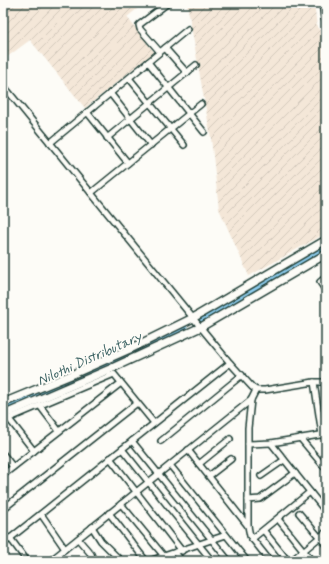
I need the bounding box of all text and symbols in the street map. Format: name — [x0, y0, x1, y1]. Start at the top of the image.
water label: Nilothi Distributary — [34, 327, 145, 390]

